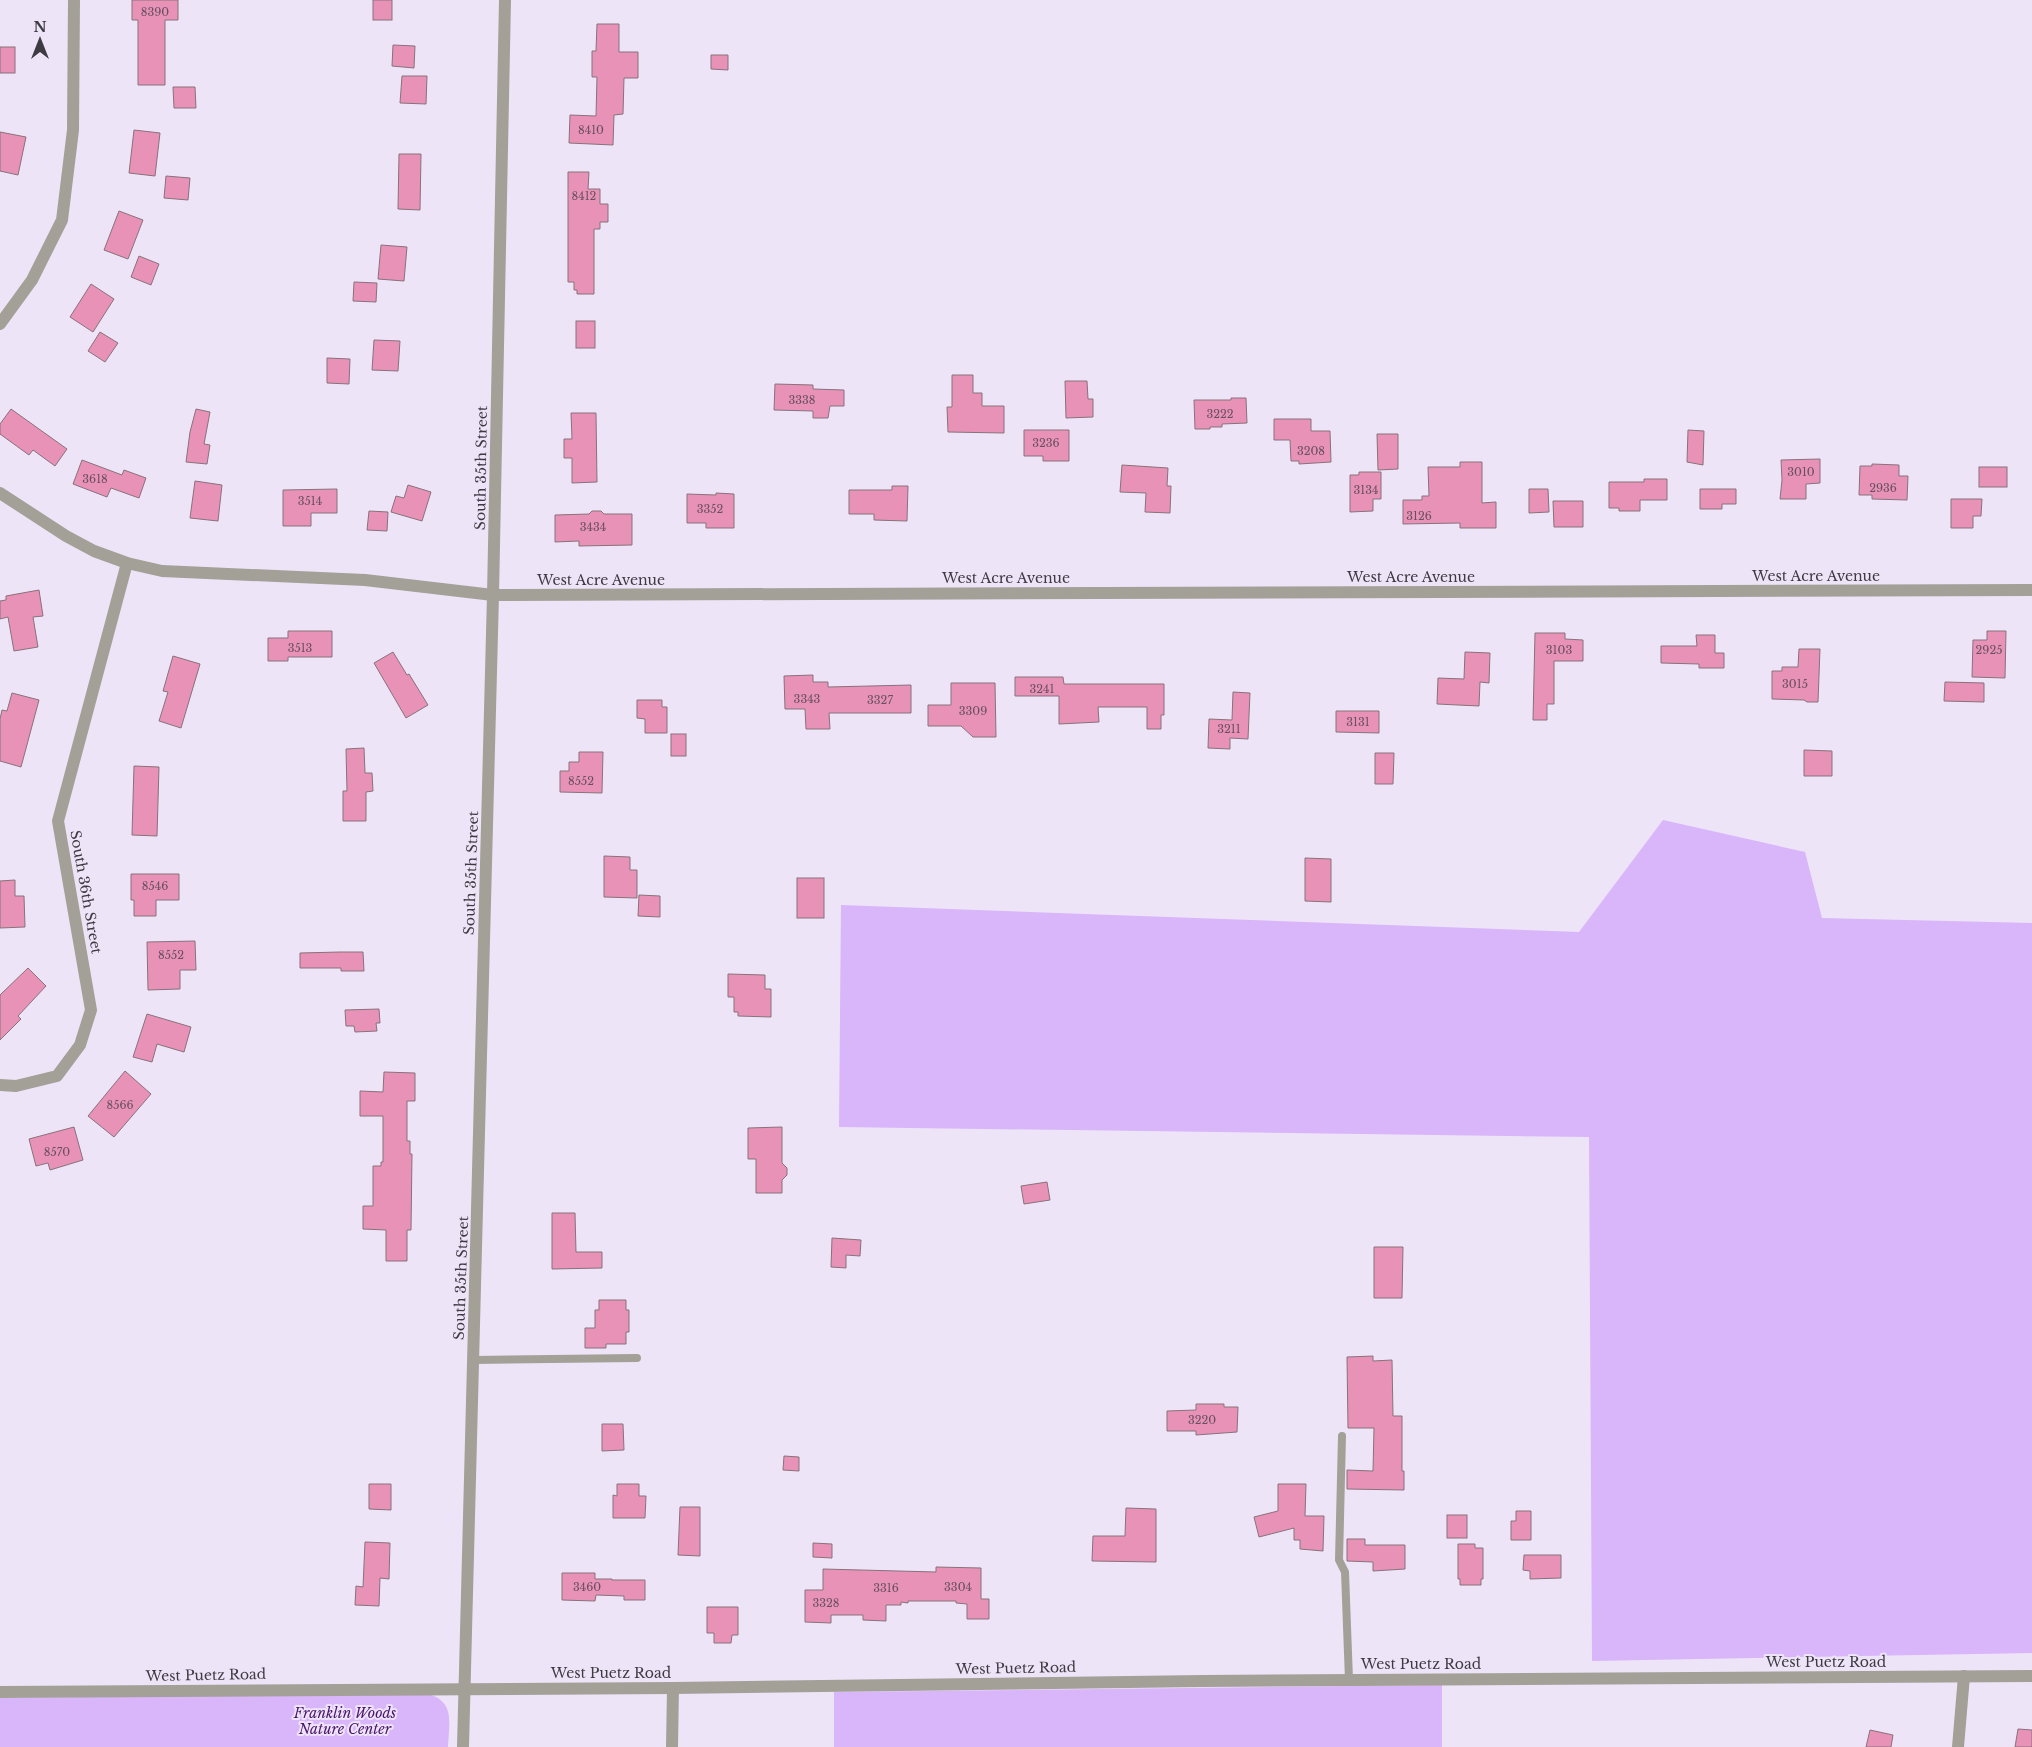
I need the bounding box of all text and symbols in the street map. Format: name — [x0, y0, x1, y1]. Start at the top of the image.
house number: 8390 — [141, 5, 169, 19]
north arrow — [15, 15, 65, 65]
text: N — [33, 18, 47, 36]
house number: 8410 — [578, 123, 604, 137]
house number: 8412 — [572, 189, 597, 203]
house number: 3338 — [789, 393, 816, 407]
street label: South 35th Street — [471, 405, 491, 530]
house number: 3222 — [1206, 407, 1234, 421]
house number: 3236 — [1032, 436, 1060, 450]
house number: 3208 — [1297, 444, 1325, 458]
house number: 3010 — [1787, 465, 1815, 479]
house number: 3618 — [82, 472, 108, 486]
house number: 2936 — [1869, 481, 1897, 495]
house number: 3134 — [1354, 483, 1378, 497]
house number: 3514 — [298, 494, 322, 508]
house number: 3352 — [697, 502, 724, 516]
house number: 3126 — [1406, 509, 1432, 523]
house number: 3434 — [580, 520, 606, 534]
street label: West Acre Avenue — [1751, 567, 1880, 585]
street label: West Acre Avenue — [1346, 568, 1475, 586]
street label: West Acre Avenue — [941, 569, 1070, 587]
street label: West Acre Avenue — [536, 571, 665, 589]
house number: 3513 — [288, 641, 313, 655]
house number: 3103 — [1546, 643, 1572, 657]
house number: 2925 — [1976, 643, 2002, 657]
house number: 3015 — [1782, 677, 1808, 691]
house number: 3241 — [1030, 682, 1055, 696]
house number: 3343 — [794, 692, 821, 706]
house number: 3327 — [867, 693, 893, 707]
house number: 3309 — [959, 704, 987, 718]
house number: 3131 — [1346, 715, 1370, 729]
house number: 3211 — [1217, 722, 1241, 736]
house number: 8552 — [568, 774, 594, 788]
street label: South 35th Street — [460, 810, 482, 935]
street label: South 36th Street — [66, 829, 106, 956]
house number: 8546 — [142, 879, 168, 893]
house number: 8552 — [158, 948, 184, 962]
house number: 8566 — [106, 1098, 134, 1112]
house number: 8570 — [44, 1145, 70, 1159]
street label: South 35th Street — [450, 1215, 472, 1340]
house number: 3220 — [1188, 1413, 1216, 1427]
house number: 3460 — [573, 1580, 601, 1594]
house number: 3304 — [944, 1580, 972, 1594]
house number: 3316 — [873, 1581, 899, 1595]
house number: 3328 — [813, 1596, 840, 1610]
street label: West Puetz Road — [1765, 1653, 1887, 1671]
street label: West Puetz Road — [1360, 1655, 1482, 1673]
street label: West Puetz Road — [955, 1658, 1077, 1678]
street label: West Puetz Road — [550, 1664, 672, 1682]
street label: West Puetz Road — [145, 1665, 267, 1685]
park label: Franklin Woods Nature Center — [293, 1704, 396, 1738]

